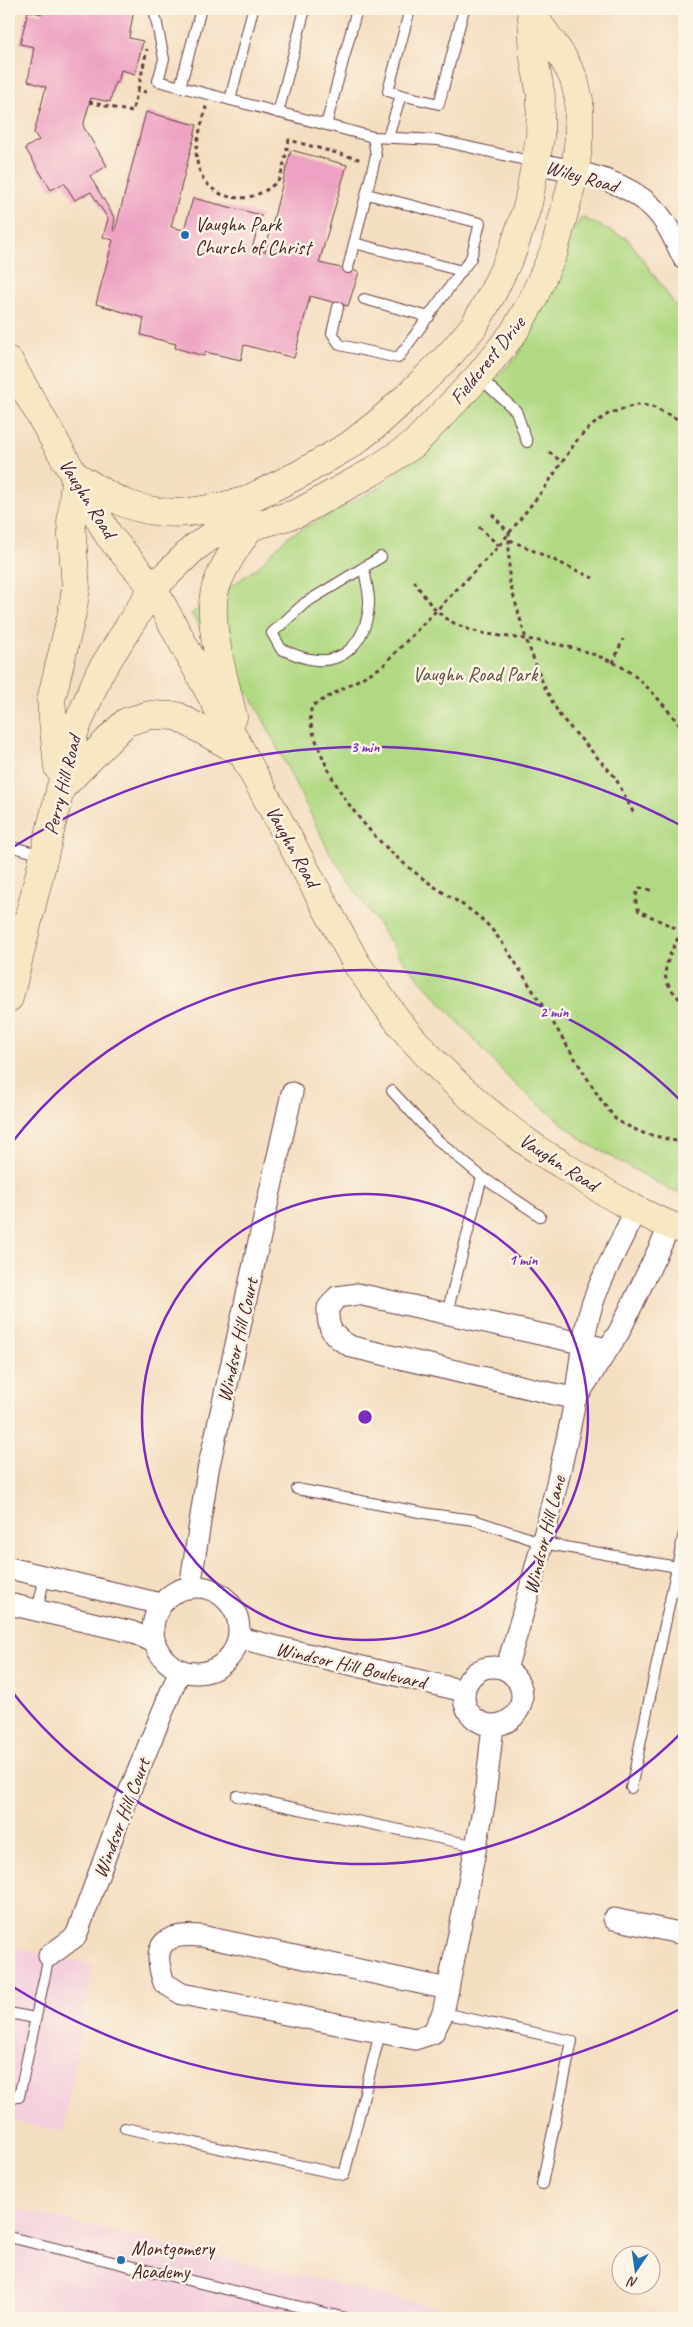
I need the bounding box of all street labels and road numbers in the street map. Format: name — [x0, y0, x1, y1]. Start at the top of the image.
street label: Wiley Road — [543, 154, 624, 200]
street label: Fieldcrest Drive — [444, 310, 531, 409]
street label: Vaughn Road — [53, 454, 123, 545]
street label: Perry Hill Road — [38, 730, 88, 837]
street label: Vaughn Road — [260, 801, 327, 894]
street label: Vaughn Road — [515, 1128, 606, 1199]
street label: Windsor Hill Court — [211, 1274, 264, 1404]
street label: Windsor Hill Lane — [518, 1472, 572, 1597]
street label: Windsor Hill Boulevard — [273, 1636, 431, 1696]
street label: Windsor Hill Court — [87, 1753, 157, 1881]

